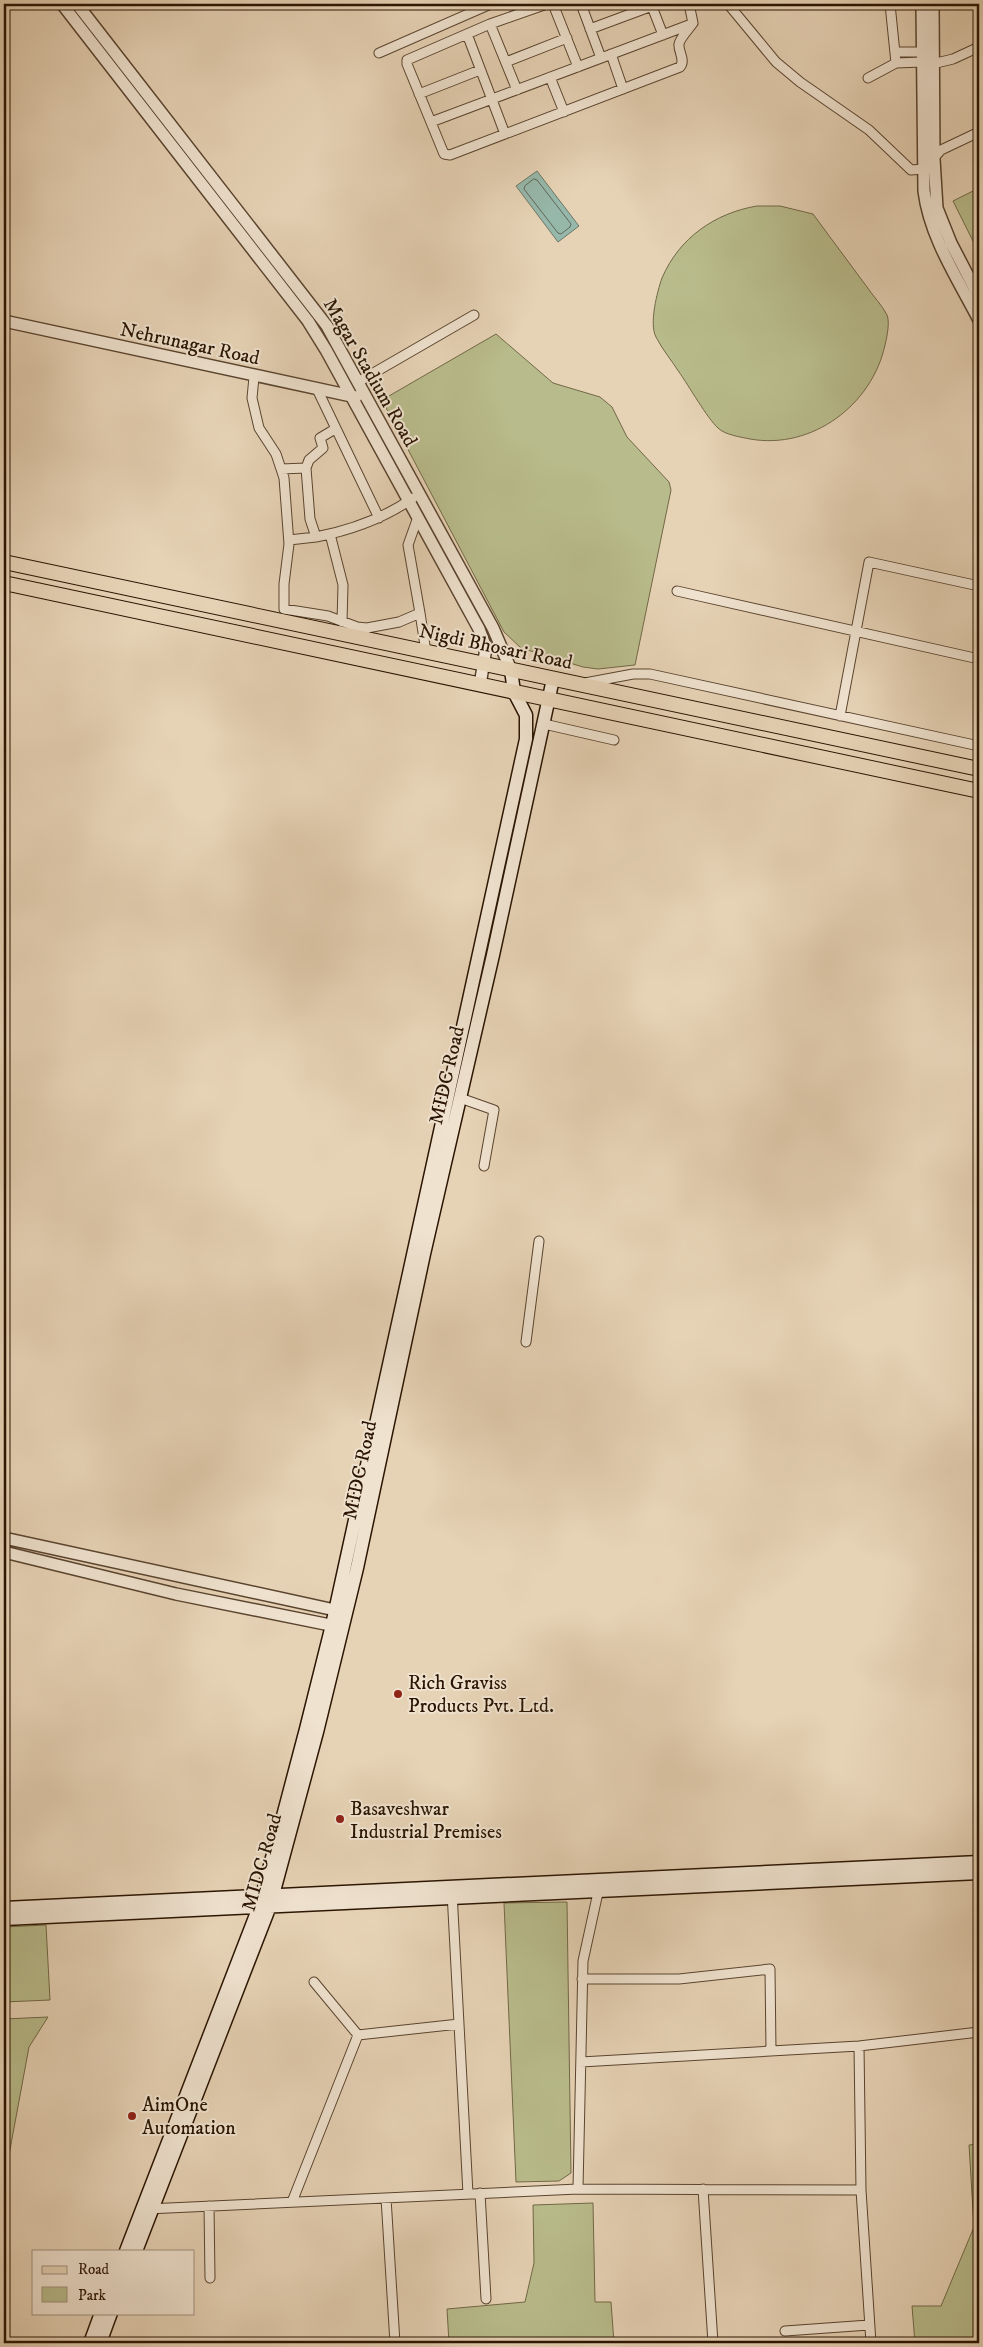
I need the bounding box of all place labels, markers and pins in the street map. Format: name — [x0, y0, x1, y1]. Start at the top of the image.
place label: Rich Graviss Products Pvt. Ltd. — [408, 1671, 554, 1719]
marker: Rich Graviss Products Pvt. Ltd. — [392, 1688, 404, 1700]
place label: Basaveshwar Industrial Premises — [350, 1797, 502, 1845]
marker: Basaveshwar Industrial Premises — [334, 1813, 346, 1825]
place label: AimOne Automation — [142, 2093, 236, 2141]
marker: AimOne Automation — [126, 2110, 138, 2122]

